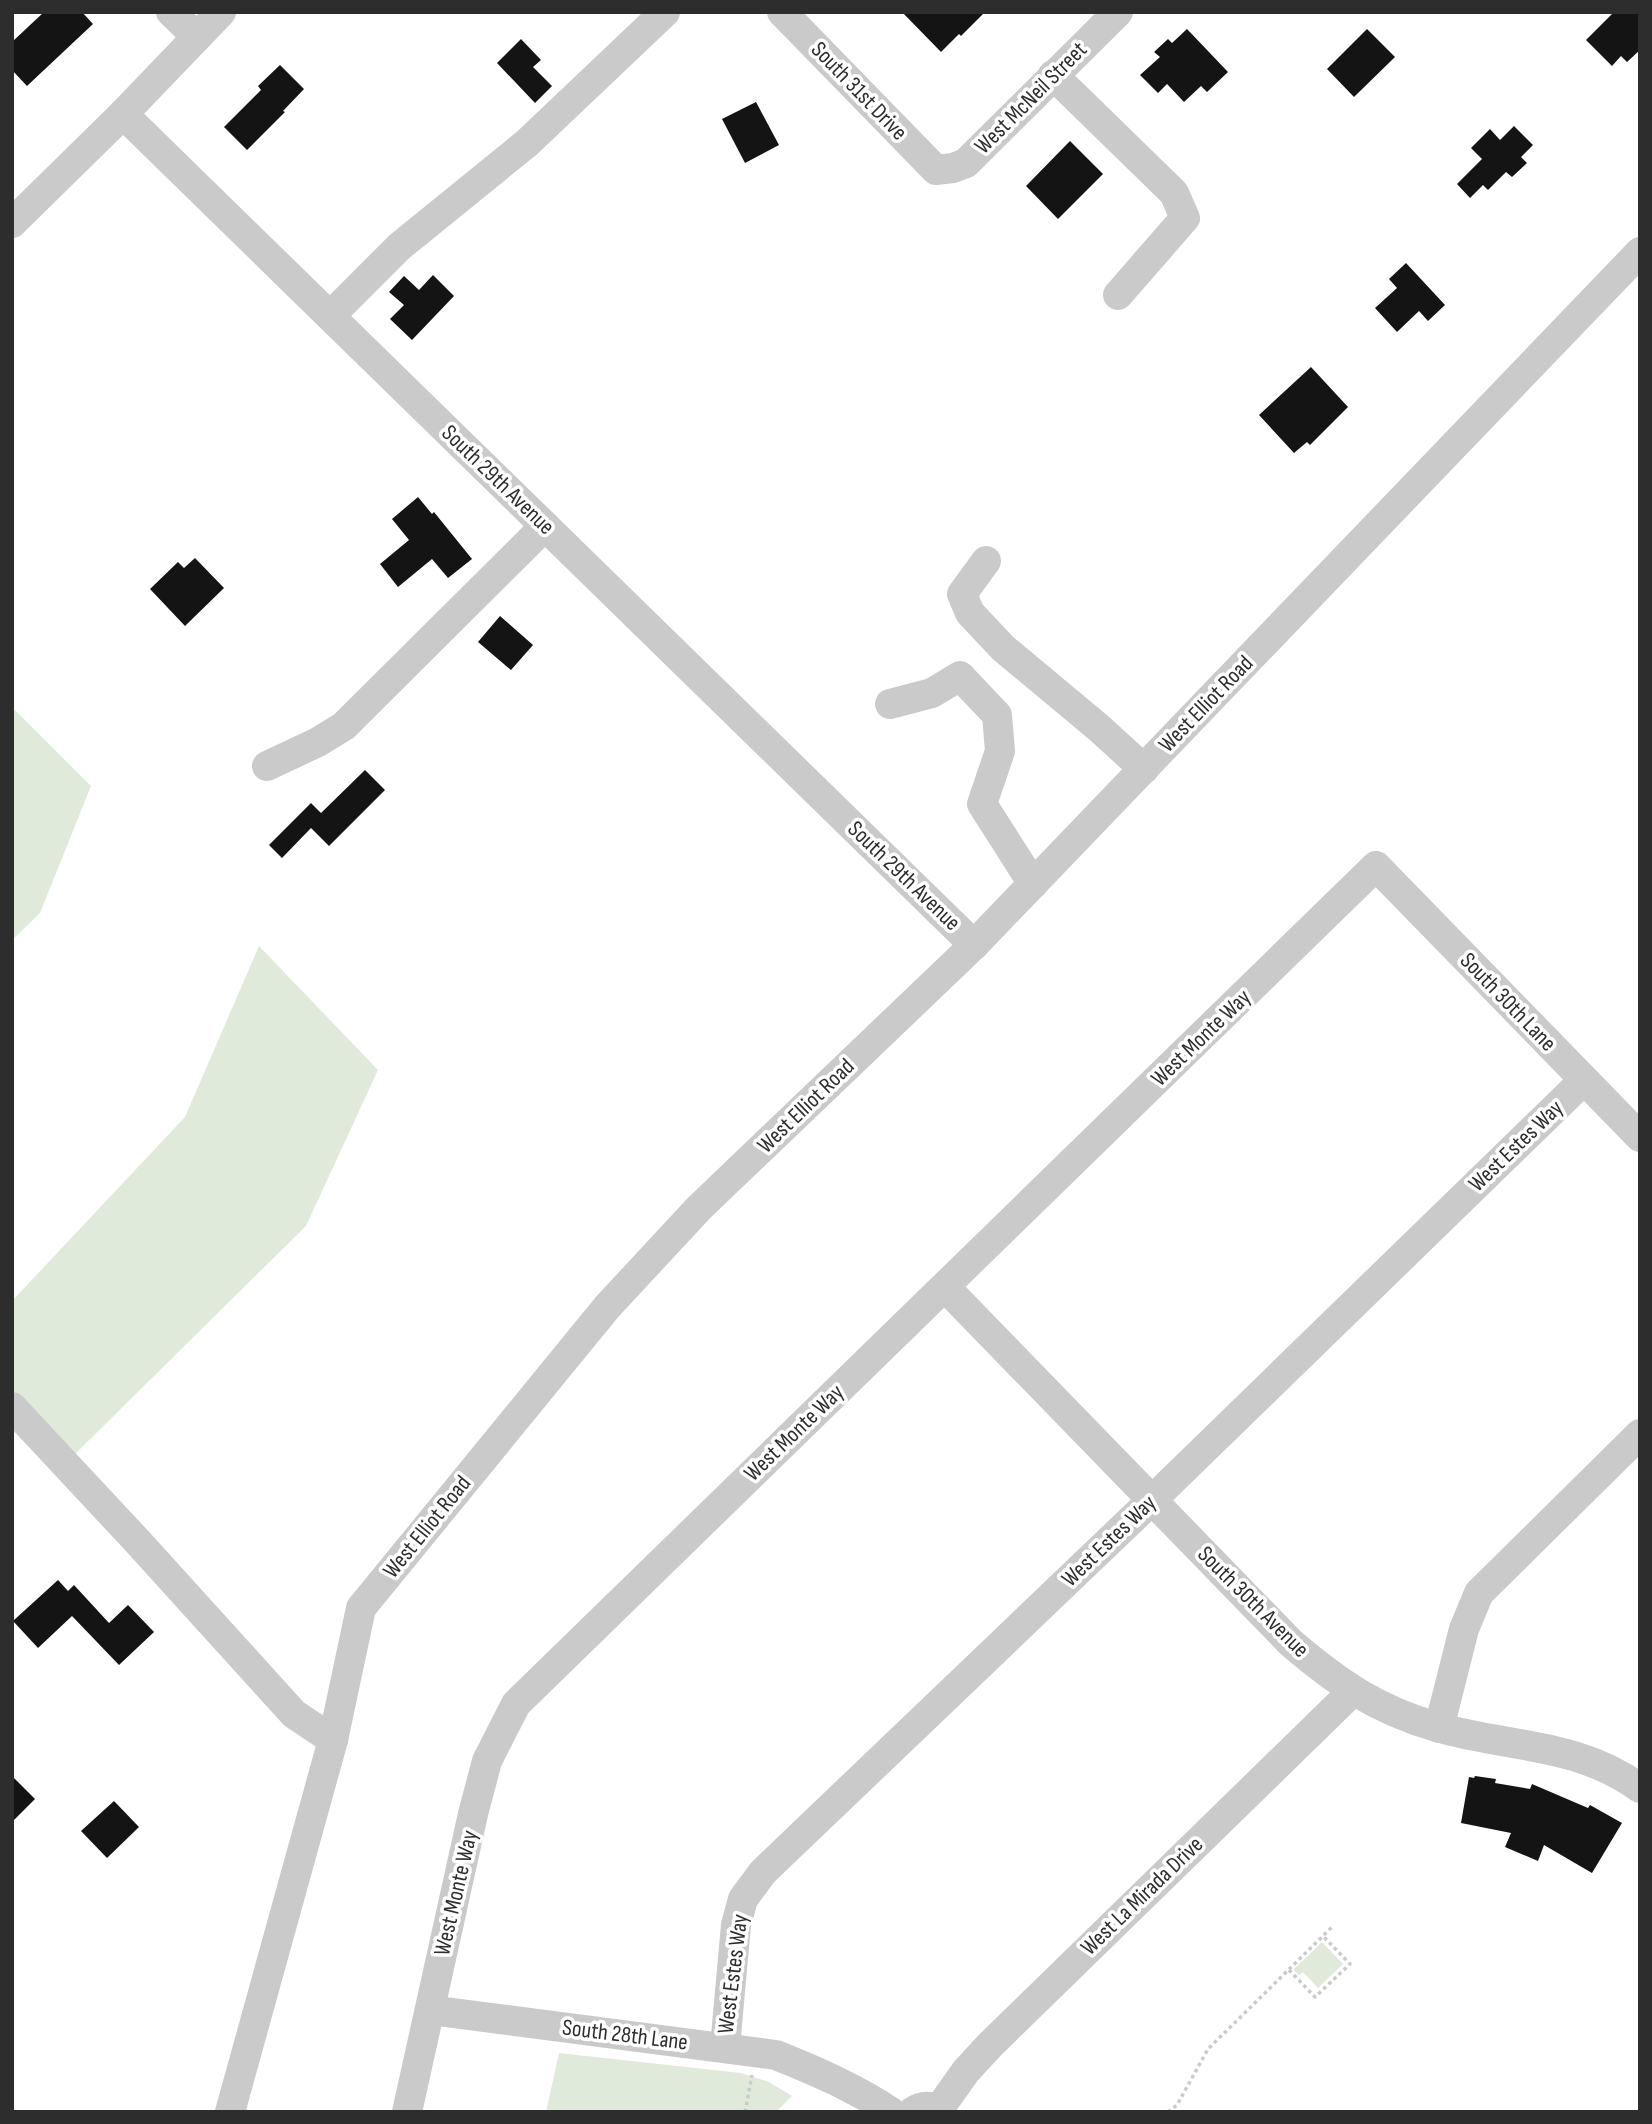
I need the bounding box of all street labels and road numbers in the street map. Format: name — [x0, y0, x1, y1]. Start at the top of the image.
street label: South 31st Drive — [805, 36, 913, 146]
street label: West McNeil Street — [969, 36, 1093, 160]
street label: South 29th Avenue — [436, 419, 560, 541]
street label: West Elliot Road — [1153, 650, 1259, 758]
street label: South 29th Avenue — [842, 815, 966, 937]
street label: South 30th Lane — [1454, 947, 1562, 1057]
street label: West Monte Way — [1145, 984, 1257, 1092]
street label: West Elliot Road — [752, 1053, 860, 1159]
street label: West Estes Way — [1463, 1094, 1569, 1198]
street label: West Monte Way — [738, 1379, 850, 1487]
street label: West Elliot Road — [377, 1470, 477, 1584]
street label: West Estes Way — [1056, 1489, 1162, 1593]
street label: South 30th Avenue — [1191, 1540, 1315, 1664]
street label: West Monte Way — [428, 1828, 484, 1958]
street label: West La Mirada Drive — [1075, 1831, 1209, 1961]
street label: West Estes Way — [712, 1912, 754, 2035]
street label: South 28th Lane — [561, 2013, 689, 2057]

